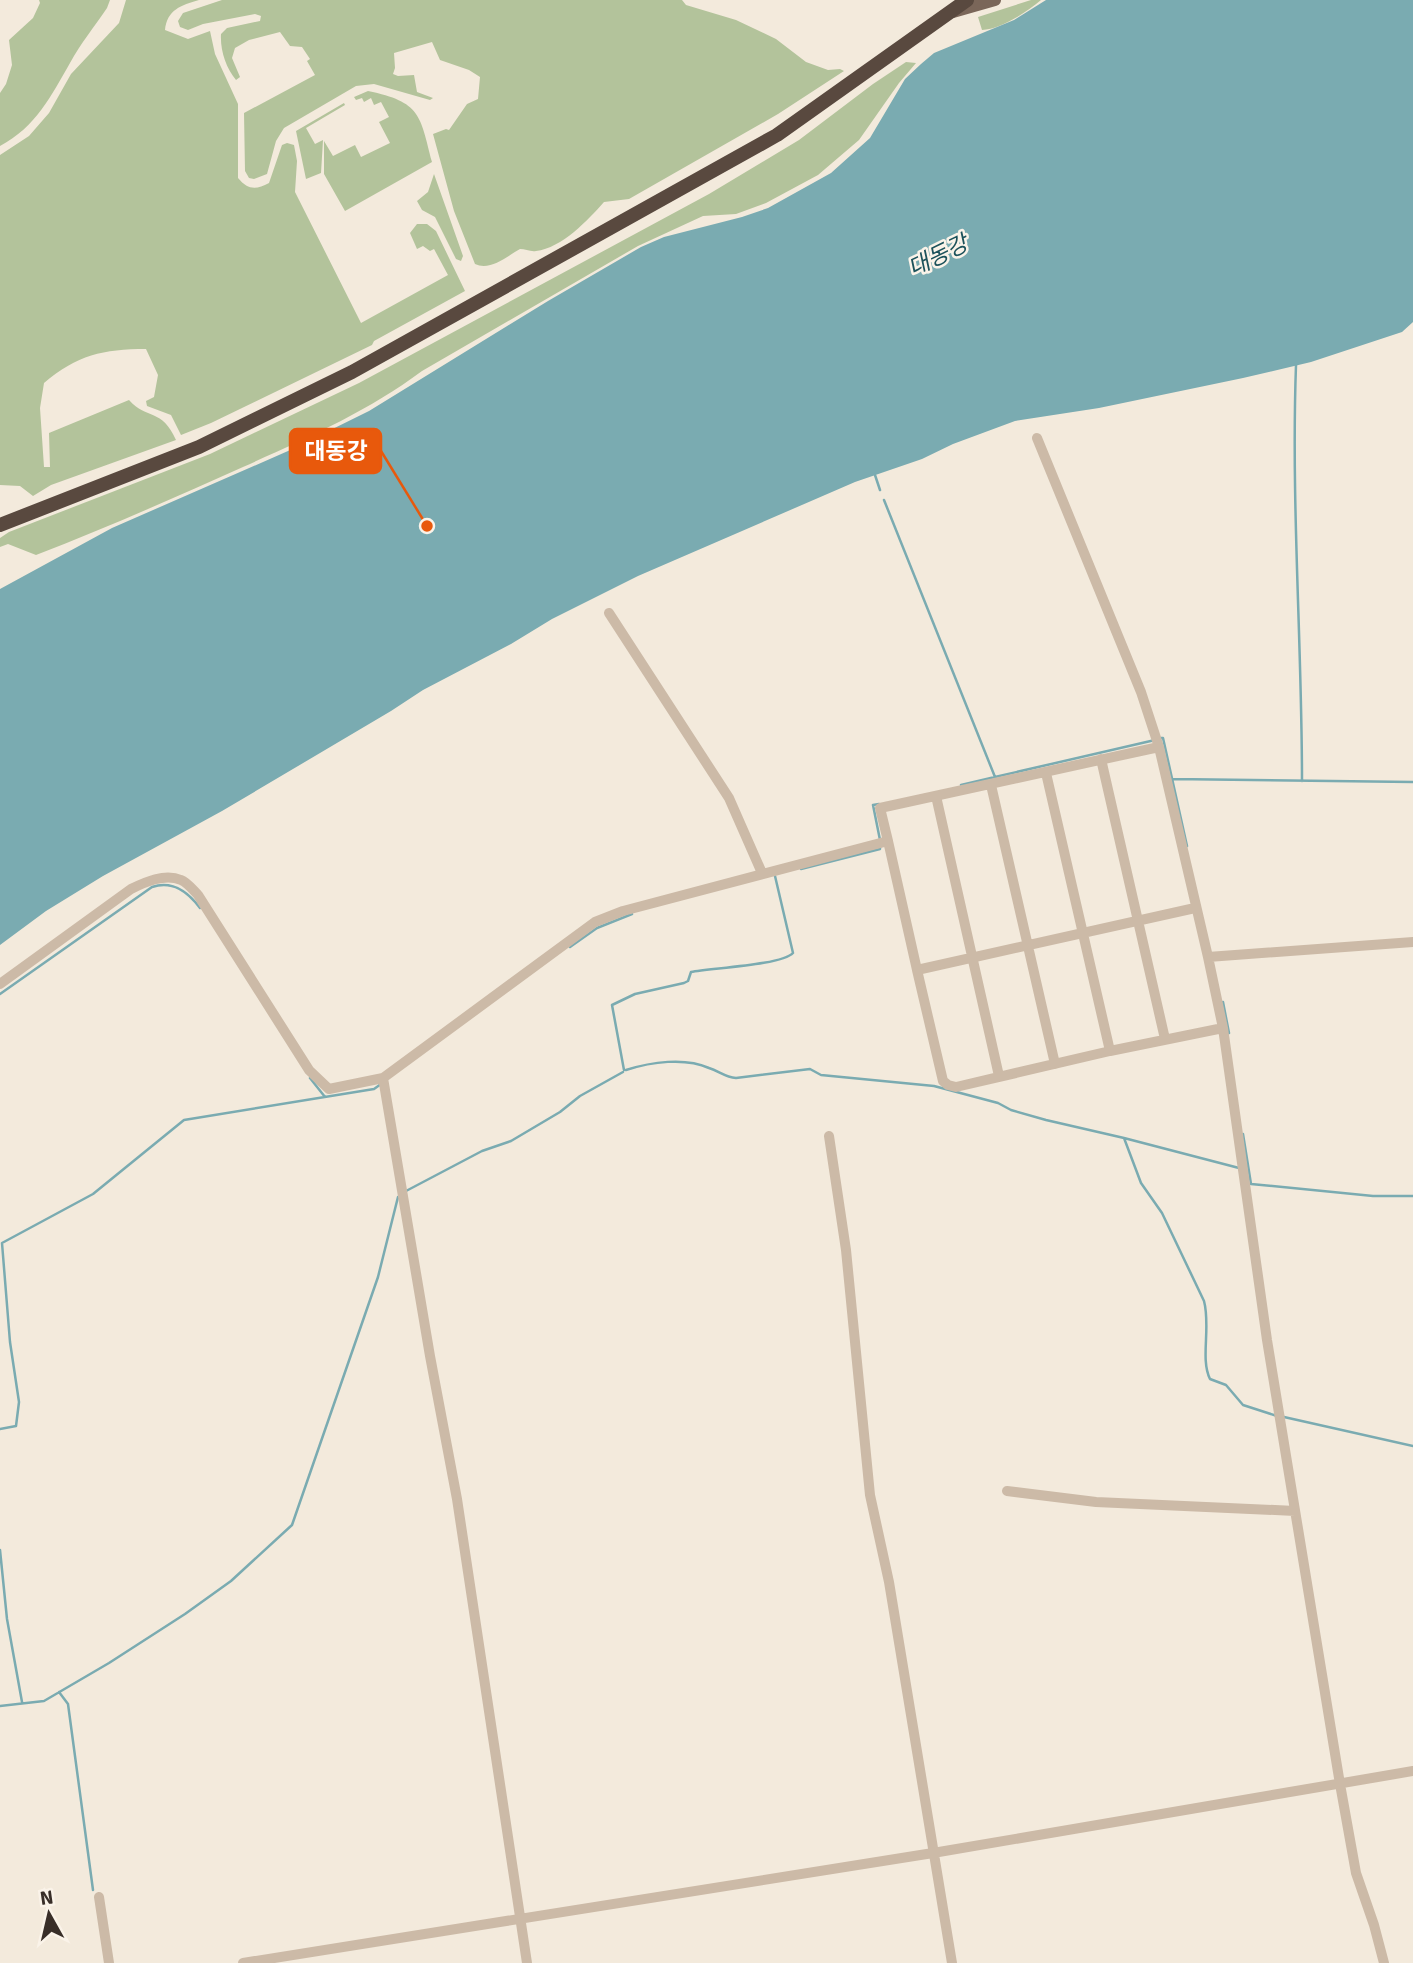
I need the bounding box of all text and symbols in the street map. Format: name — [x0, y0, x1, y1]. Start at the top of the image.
water label: 대동강 — [903, 228, 975, 283]
callout: 대동강 — [290, 429, 381, 473]
text: 대동강 — [304, 437, 368, 466]
north arrow — [14, 1879, 84, 1949]
text: N — [39, 1885, 55, 1911]

